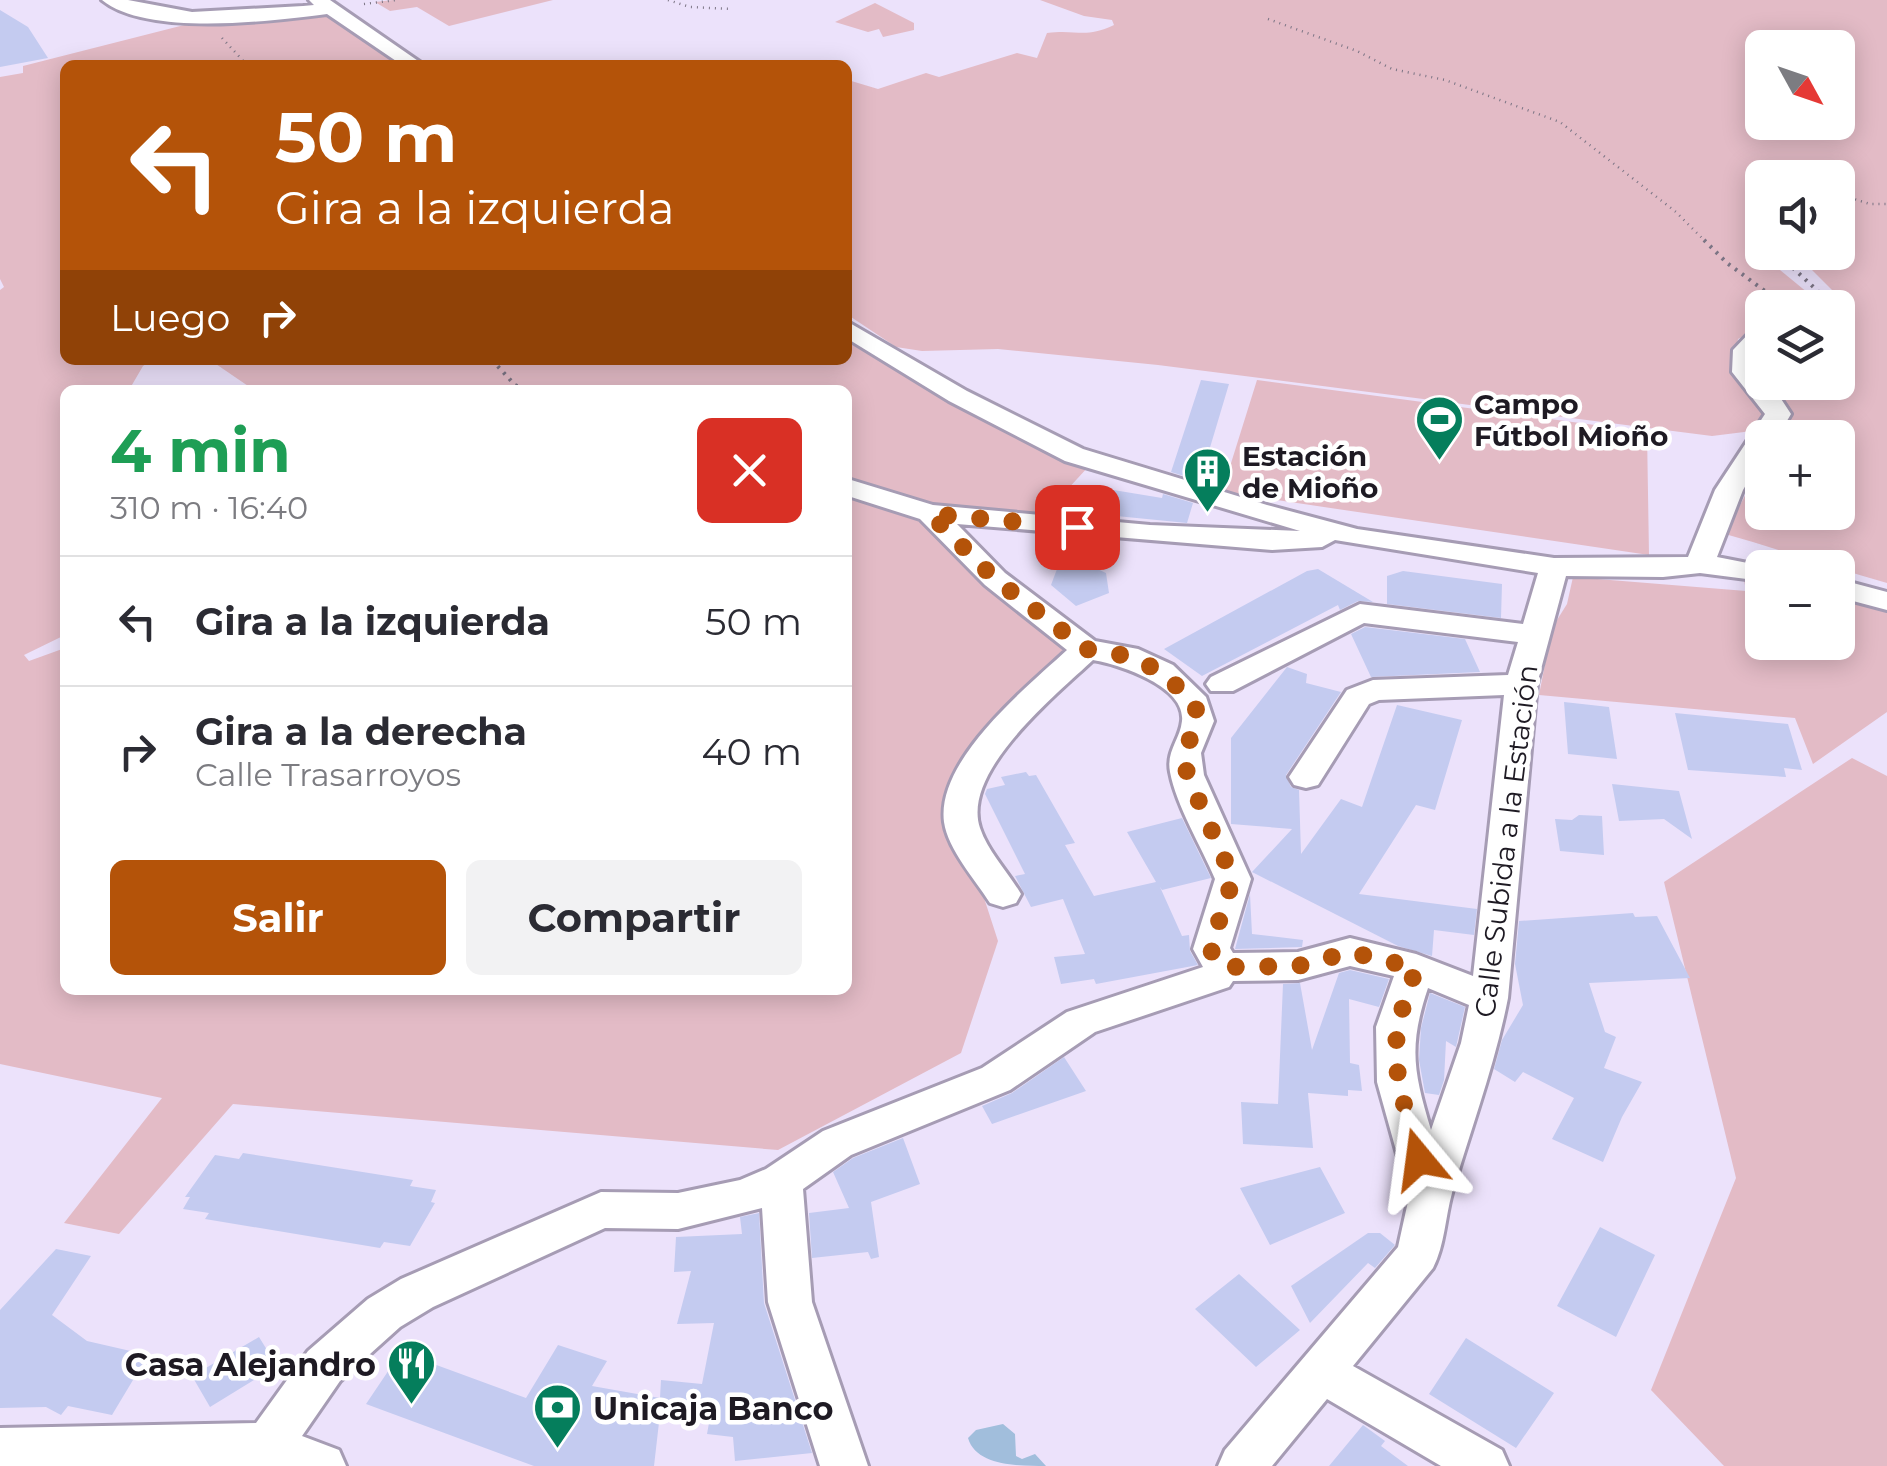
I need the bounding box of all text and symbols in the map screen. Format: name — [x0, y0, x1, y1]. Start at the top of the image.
north arrow — [1745, 30, 1855, 140]
map controls — [1745, 30, 1855, 660]
text: 50 m — [275, 94, 457, 180]
icon: left — [110, 100, 240, 230]
button: sound — [1745, 160, 1855, 270]
text: Gira a la izquierda — [275, 180, 675, 235]
icon: right — [250, 290, 305, 345]
button: layers — [1745, 290, 1855, 400]
text: Luego — [110, 294, 230, 341]
place label: Campo Fútbol Mioño — [1474, 387, 1668, 453]
sports icon: Campo Fútbol Mioño — [1413, 394, 1465, 462]
text: 4 min — [110, 414, 291, 487]
button: close — [697, 418, 802, 523]
button: + — [1745, 420, 1855, 530]
place label: Estación de Mioño — [1242, 439, 1378, 505]
building icon: Estación de Mioño — [1181, 446, 1233, 514]
pin — [1035, 485, 1120, 570]
text: 310 m · 16:40 — [110, 488, 308, 527]
icon: arrive — [1050, 500, 1105, 555]
button: − — [1745, 550, 1855, 660]
icon: left — [110, 594, 165, 649]
text: Gira a la izquierda — [195, 598, 550, 645]
text: 50 m — [705, 598, 802, 645]
street label: Calle Subida a la Estación — [1467, 663, 1545, 1019]
text: Gira a la derecha — [195, 708, 527, 755]
icon: right — [110, 724, 165, 779]
text: 40 m — [701, 728, 802, 775]
text: Calle Trasarroyos — [195, 755, 461, 794]
button: Salir — [110, 860, 446, 975]
button: Compartir — [466, 860, 802, 975]
position arrow — [1367, 1107, 1471, 1211]
restaurant icon: Casa Alejandro — [385, 1338, 437, 1406]
place label: Casa Alejandro — [125, 1345, 376, 1384]
bank icon: Unicaja Banco — [532, 1382, 584, 1450]
place label: Unicaja Banco — [593, 1389, 833, 1428]

